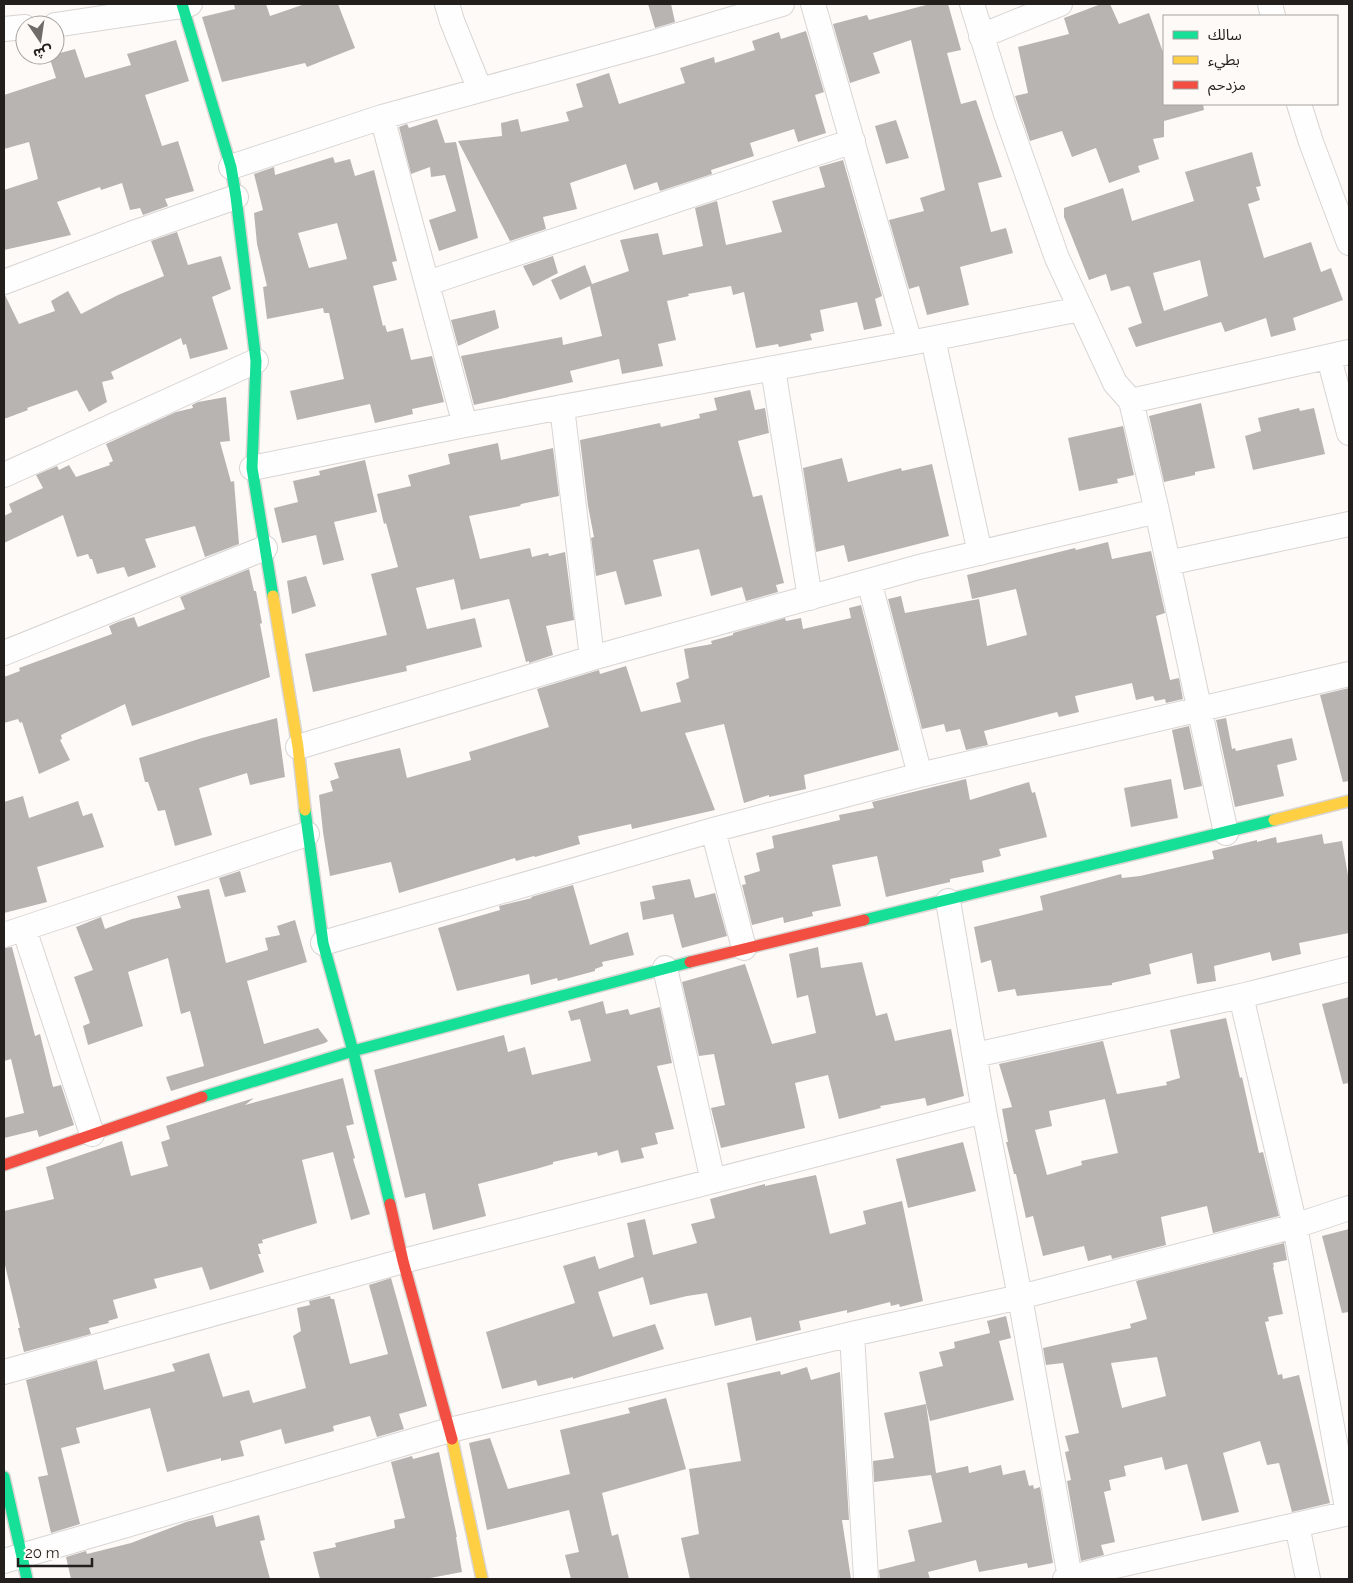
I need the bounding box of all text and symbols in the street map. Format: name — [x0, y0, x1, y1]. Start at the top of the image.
north arrow — [15, 15, 65, 65]
legend — [1163, 15, 1338, 105]
text: سالك — [1208, 26, 1242, 44]
text: ش — [32, 43, 54, 63]
text: بطيء — [1208, 51, 1240, 71]
text: مزدحم — [1208, 76, 1246, 96]
scale bar — [18, 1536, 91, 1568]
text: 20 m — [25, 1544, 60, 1562]

